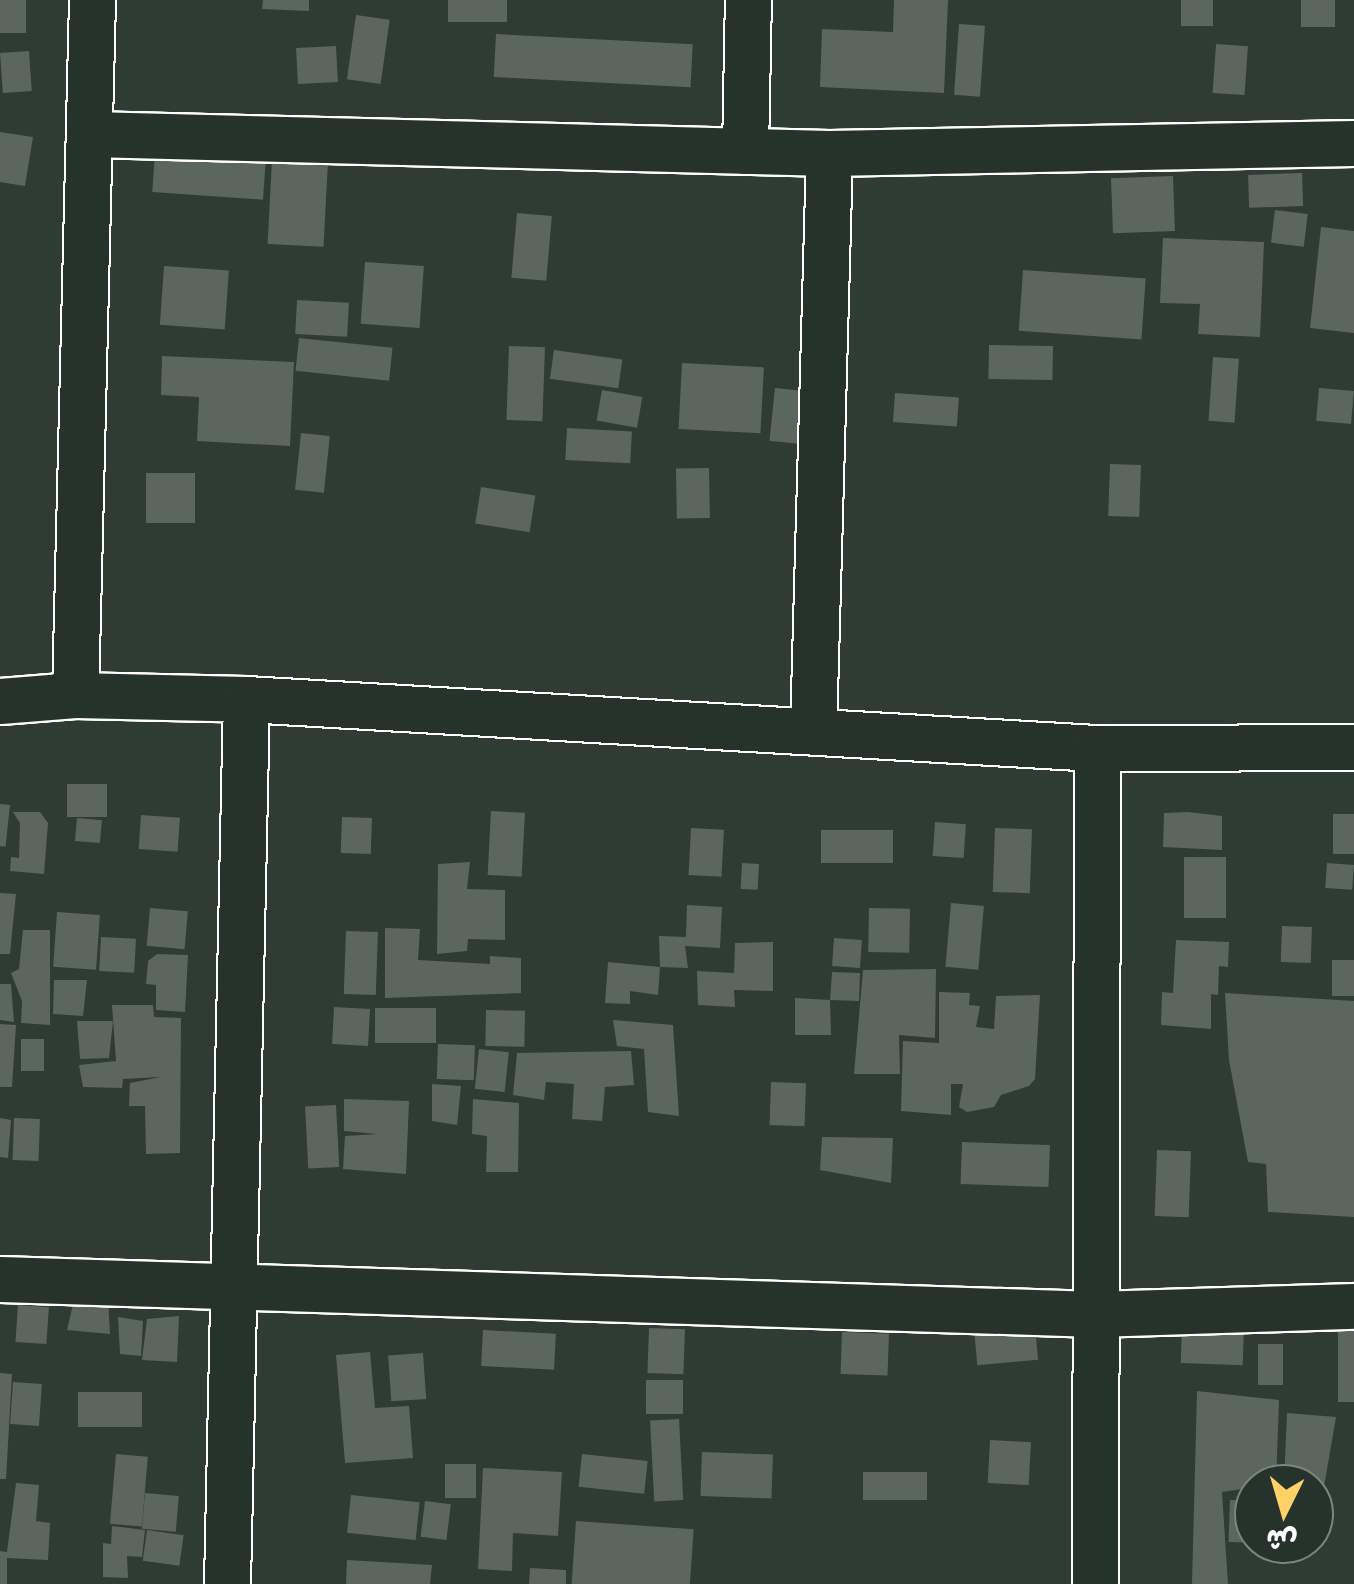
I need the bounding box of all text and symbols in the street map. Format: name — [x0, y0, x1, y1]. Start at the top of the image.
north arrow — [1234, 1464, 1334, 1564]
text: ش — [1265, 1523, 1298, 1561]

